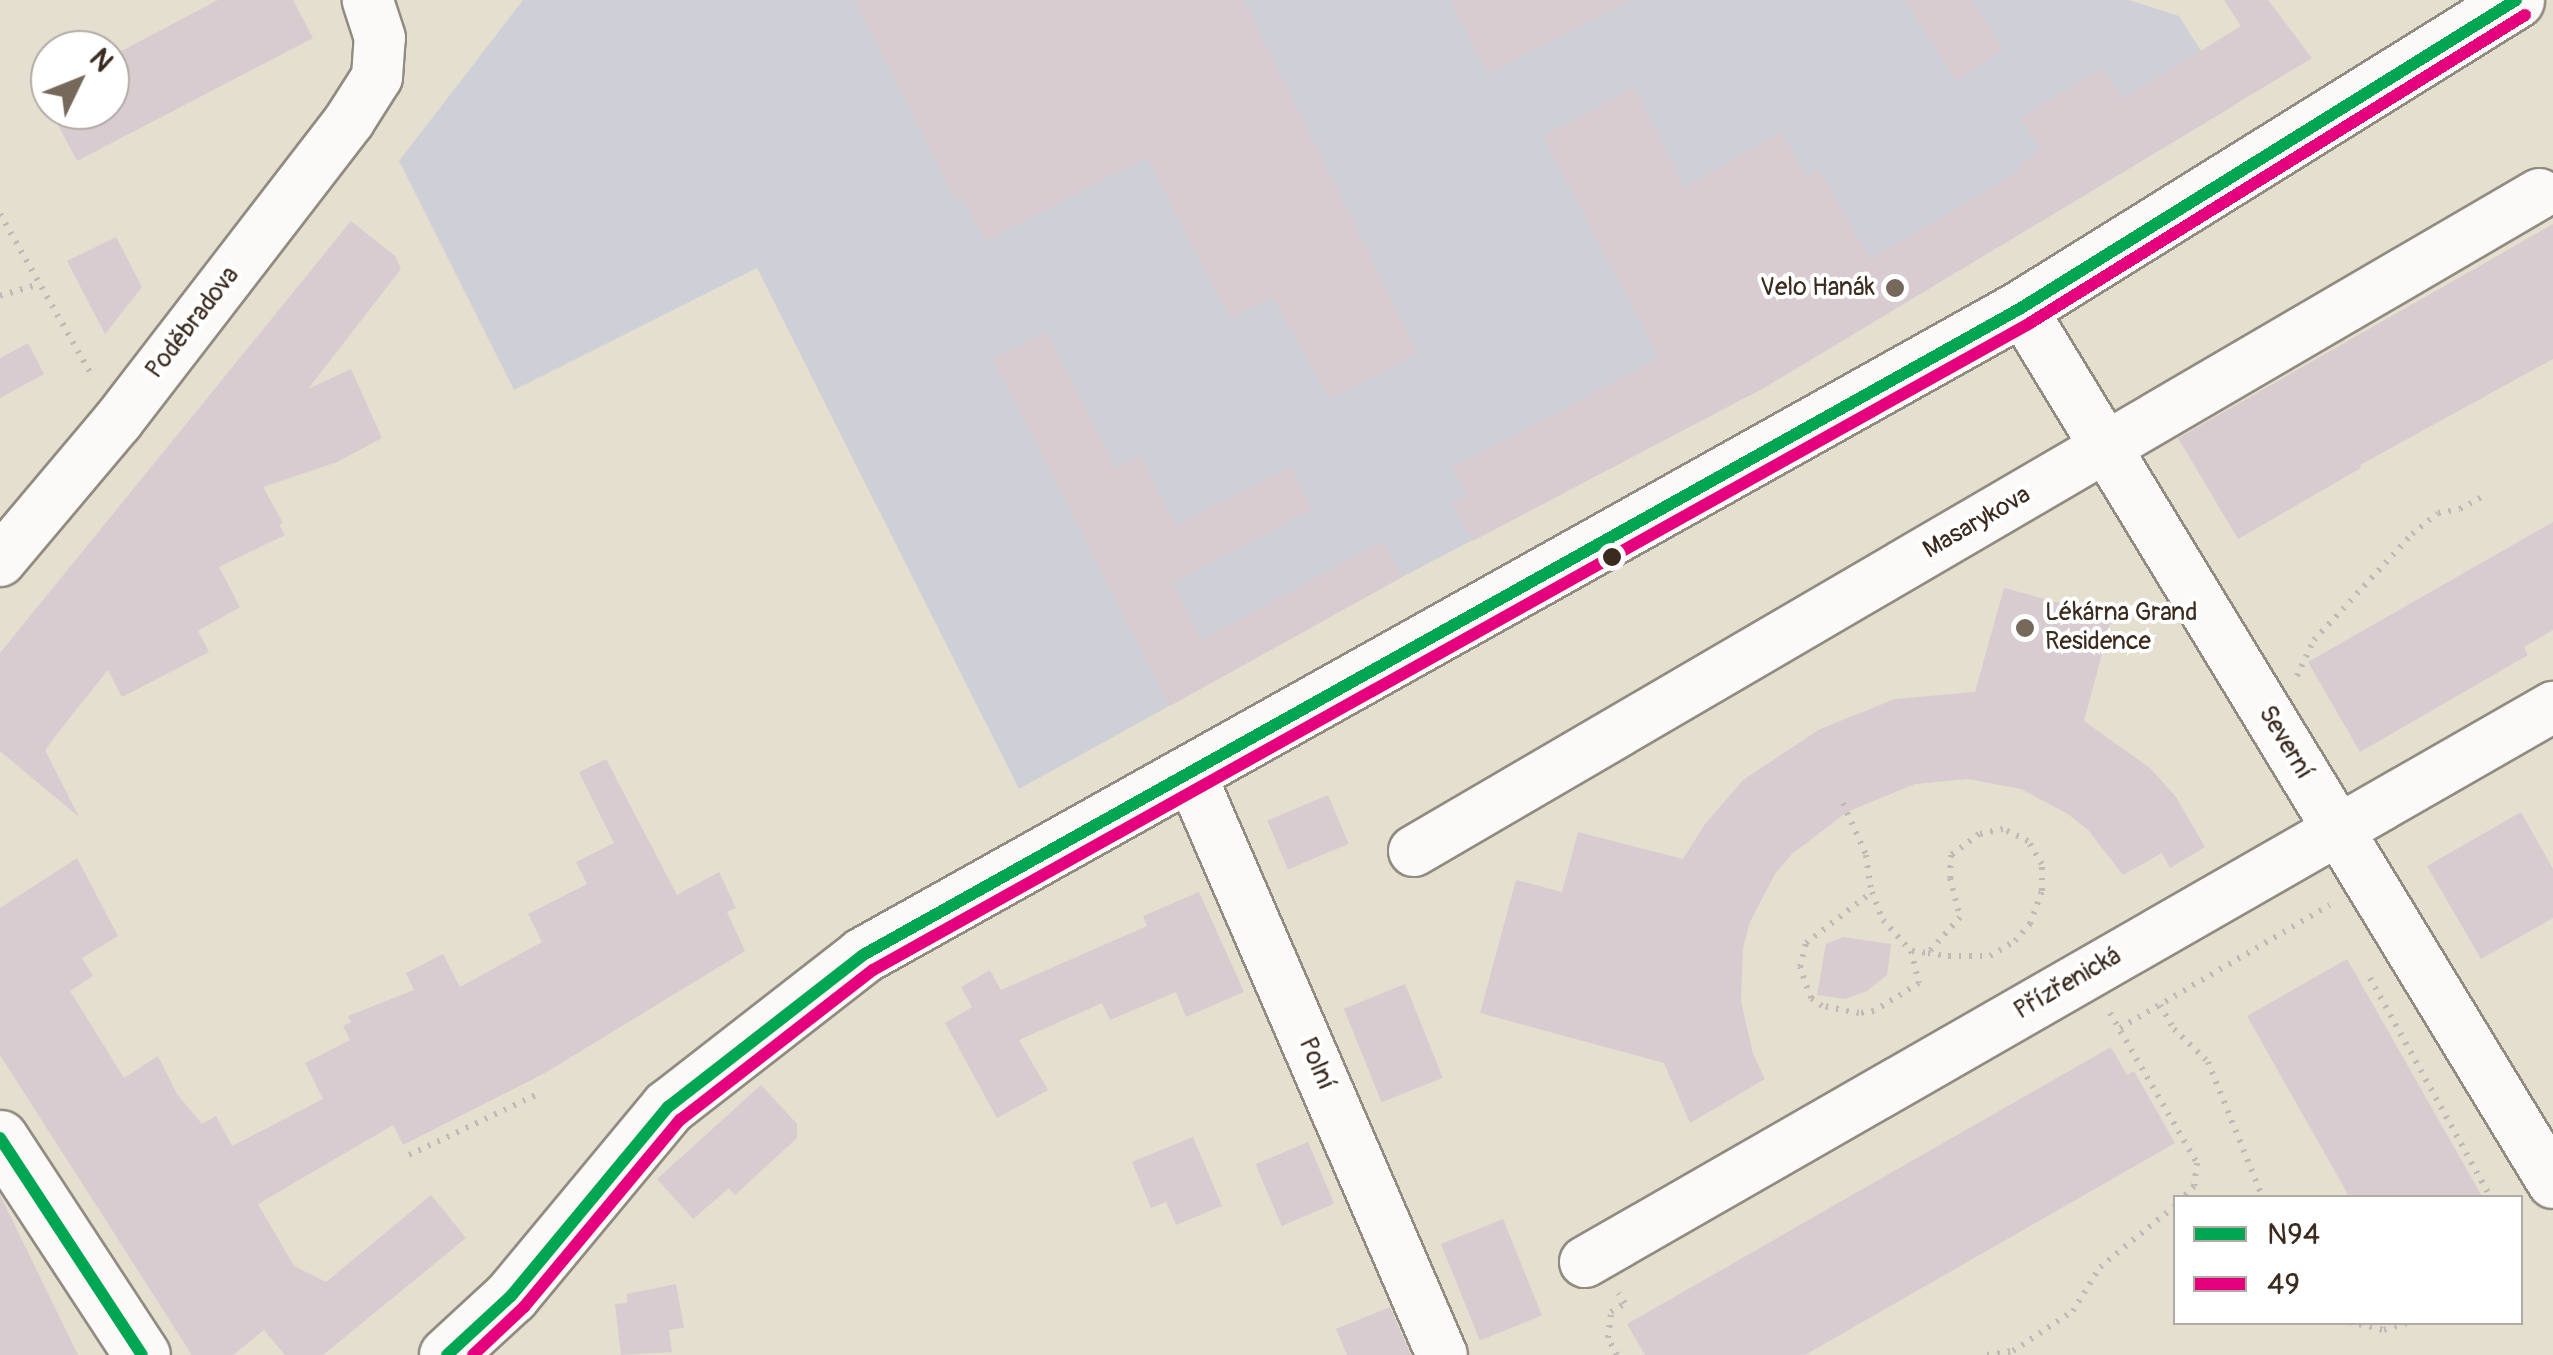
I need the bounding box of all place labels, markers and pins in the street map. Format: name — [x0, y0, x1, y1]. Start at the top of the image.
place label: Velo Hanák — [1760, 273, 1875, 303]
marker: Velo Hanák — [1884, 277, 1906, 299]
unlabelled marker — [1602, 547, 1622, 567]
place label: Lékárna Grand Residence — [2045, 599, 2197, 658]
marker: Lékárna Grand Residence — [2014, 617, 2036, 639]

